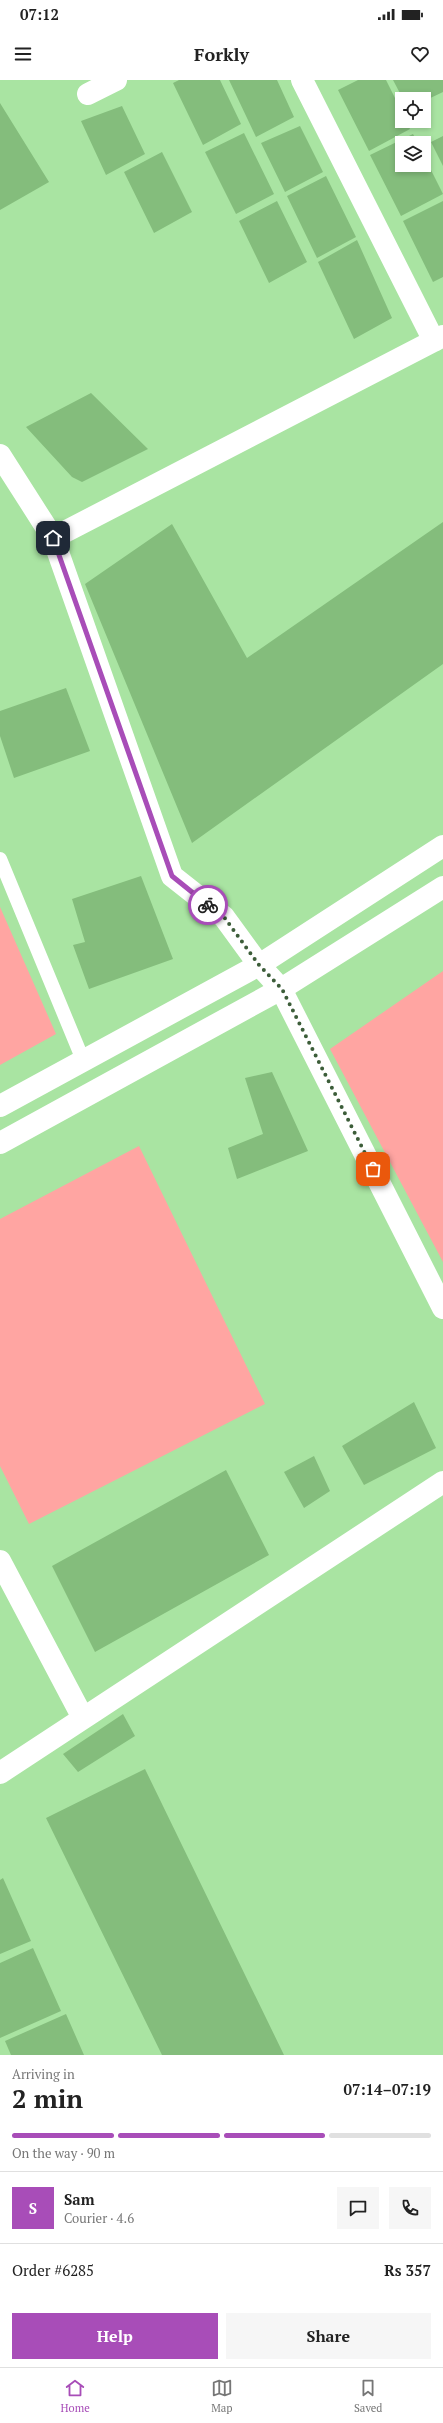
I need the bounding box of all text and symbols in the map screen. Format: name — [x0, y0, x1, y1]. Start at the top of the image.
text: 07:12 — [20, 4, 59, 24]
text: Forkly — [194, 42, 249, 66]
icon: menu — [12, 43, 34, 65]
icon: heart — [409, 43, 431, 65]
map controls — [395, 92, 431, 172]
button: locate — [395, 92, 431, 128]
button: layers — [395, 136, 431, 172]
pin — [36, 521, 70, 555]
icon: home — [42, 527, 64, 549]
courier — [188, 885, 228, 925]
icon: bike — [197, 894, 219, 916]
pin — [356, 1152, 390, 1186]
icon: bag — [362, 1158, 384, 1180]
text: Arriving in — [12, 2065, 75, 2083]
text: 07:14–07:19 — [344, 2079, 431, 2099]
text: 2 min — [12, 2081, 83, 2115]
text: On the way · 90 m — [12, 2144, 115, 2162]
button: chat — [337, 2187, 379, 2229]
button: phone — [389, 2187, 431, 2229]
text: Sam — [64, 2189, 95, 2209]
text: S — [29, 2198, 37, 2218]
text: Courier · 4.6 — [64, 2209, 134, 2227]
text: Order #6285 — [12, 2260, 94, 2280]
text: Rs 357 — [384, 2260, 431, 2280]
button: Help — [12, 2313, 218, 2359]
button: Share — [226, 2313, 431, 2359]
tab: Home — [61, 2377, 90, 2415]
tab: Map — [211, 2377, 233, 2415]
tab: Saved — [354, 2377, 382, 2415]

